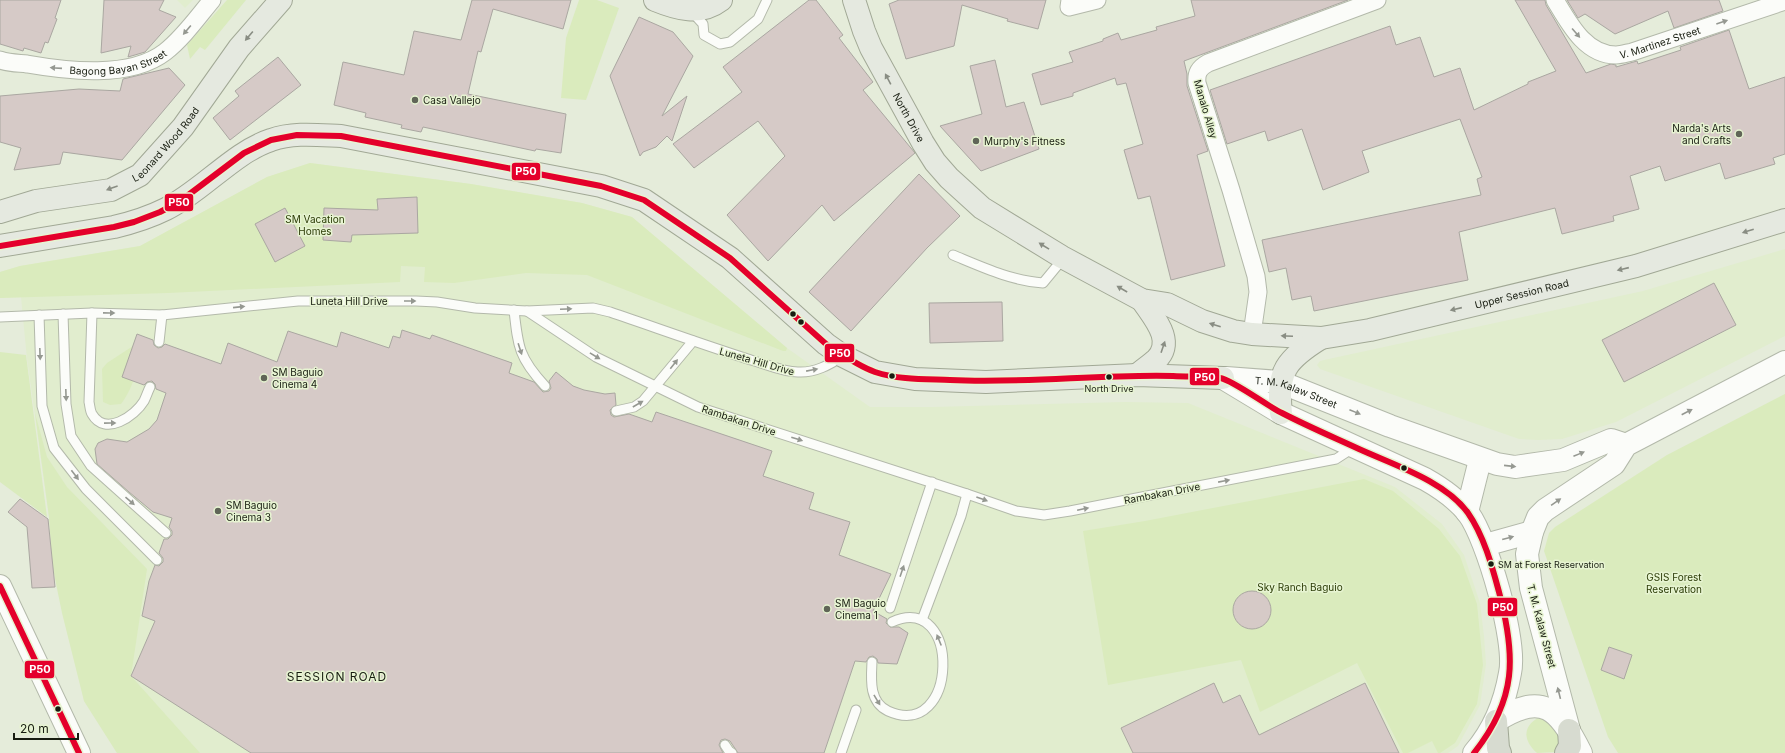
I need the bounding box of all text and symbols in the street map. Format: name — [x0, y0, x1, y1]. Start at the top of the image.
one-way arrow — [1716, 19, 1728, 25]
street label: V. Martinez Street — [1618, 23, 1702, 61]
one-way arrow — [182, 24, 191, 35]
one-way arrow — [1572, 27, 1581, 38]
one-way arrow — [245, 30, 254, 41]
street label: Bagong Bayan Street — [69, 47, 169, 77]
one-way arrow — [50, 65, 62, 72]
one-way arrow — [885, 74, 891, 85]
street label: Manalo Alley — [1192, 78, 1220, 140]
street label: North Drive — [891, 91, 927, 144]
place label: Casa Vallejo — [423, 94, 481, 106]
marker: Casa Vallejo — [410, 95, 420, 105]
street label: Leonard Wood Road — [130, 104, 201, 184]
place label: Narda's Arts and Crafts — [1672, 122, 1731, 146]
marker: Narda's Arts and Crafts — [1734, 129, 1744, 139]
place label: Murphy's Fitness — [984, 135, 1065, 147]
marker: Murphy's Fitness — [971, 136, 981, 146]
line badge: P50 — [511, 162, 541, 181]
text: P50 — [515, 164, 537, 178]
one-way arrow — [106, 185, 118, 191]
line badge: P50 — [164, 193, 194, 212]
text: P50 — [168, 195, 190, 209]
park label: SM Vacation Homes — [285, 213, 345, 237]
one-way arrow — [1741, 228, 1753, 234]
one-way arrow — [1039, 242, 1049, 250]
one-way arrow — [1617, 266, 1629, 272]
street label: Upper Session Road — [1473, 276, 1570, 311]
one-way arrow — [1116, 286, 1128, 293]
street label: Luneta Hill Drive — [310, 295, 388, 307]
one-way arrow — [404, 298, 417, 304]
one-way arrow — [232, 304, 245, 310]
one-way arrow — [560, 306, 572, 313]
one-way arrow — [1450, 306, 1462, 312]
unlabelled marker — [788, 309, 798, 319]
one-way arrow — [103, 310, 115, 317]
unlabelled marker — [796, 317, 806, 327]
one-way arrow — [1208, 322, 1220, 328]
one-way arrow — [1281, 333, 1293, 340]
one-way arrow — [1160, 341, 1166, 353]
one-way arrow — [517, 343, 523, 355]
line badge: P50 — [824, 343, 855, 363]
street label: Luneta Hill Drive — [718, 345, 796, 377]
text: P50 — [829, 346, 851, 360]
one-way arrow — [37, 348, 44, 360]
one-way arrow — [590, 352, 600, 360]
one-way arrow — [670, 359, 678, 370]
place label: SM Baguio Cinema 4 — [272, 366, 323, 390]
one-way arrow — [806, 367, 818, 373]
line badge: P50 — [1189, 367, 1220, 386]
text: P50 — [1194, 370, 1216, 384]
unlabelled marker — [887, 371, 897, 381]
marker: North Drive — [1104, 372, 1114, 382]
marker: SM Baguio Cinema 4 — [259, 373, 269, 383]
street label: T. M. Kalaw Street — [1254, 374, 1340, 410]
place label: North Drive — [1085, 383, 1133, 394]
one-way arrow — [62, 389, 69, 401]
one-way arrow — [632, 400, 644, 407]
street label: Rambakan Drive — [700, 402, 778, 438]
one-way arrow — [1349, 409, 1360, 415]
one-way arrow — [1681, 409, 1693, 415]
one-way arrow — [104, 419, 116, 426]
one-way arrow — [791, 436, 803, 442]
one-way arrow — [1573, 450, 1585, 456]
unlabelled marker — [1399, 463, 1409, 473]
one-way arrow — [1504, 463, 1516, 469]
one-way arrow — [71, 469, 80, 480]
one-way arrow — [1218, 477, 1230, 483]
street label: Rambakan Drive — [1123, 480, 1201, 506]
one-way arrow — [126, 496, 135, 505]
one-way arrow — [977, 496, 989, 502]
one-way arrow — [1550, 498, 1561, 506]
place label: SM Baguio Cinema 3 — [226, 499, 277, 523]
one-way arrow — [1076, 505, 1089, 511]
marker: SM Baguio Cinema 3 — [213, 506, 223, 516]
one-way arrow — [1502, 535, 1515, 541]
marker: SM at Forest Reservation — [1486, 559, 1496, 569]
place label: SM at Forest Reservation — [1498, 559, 1604, 570]
one-way arrow — [900, 565, 906, 577]
park label: GSIS Forest Reservation — [1646, 571, 1702, 595]
park label: Sky Ranch Baguio — [1257, 581, 1343, 593]
street label: T. M. Kalaw Street — [1525, 583, 1559, 670]
place label: SM Baguio Cinema 1 — [835, 597, 886, 621]
line badge: P50 — [1487, 597, 1518, 617]
text: P50 — [1492, 600, 1514, 614]
marker: SM Baguio Cinema 1 — [822, 604, 832, 614]
one-way arrow — [935, 634, 941, 646]
line badge: P50 — [24, 660, 55, 679]
text: P50 — [29, 662, 51, 676]
district label: SESSION ROAD — [287, 669, 387, 684]
one-way arrow — [1556, 686, 1562, 699]
one-way arrow — [874, 694, 881, 706]
unlabelled marker — [53, 704, 63, 714]
scale bar — [14, 715, 78, 741]
text: 20 m — [20, 721, 49, 736]

